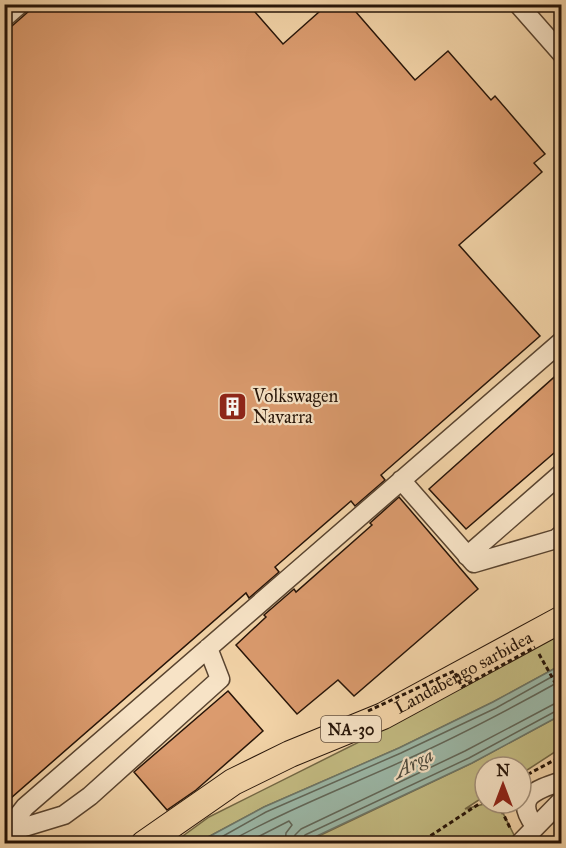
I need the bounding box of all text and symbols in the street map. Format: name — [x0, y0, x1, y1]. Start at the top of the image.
place label: Volkswagen Navarra — [252, 385, 338, 428]
building icon: Volkswagen Navarra — [216, 390, 248, 422]
street label: Landabengo sarbidea — [391, 626, 537, 719]
road number: NA-30 — [321, 716, 381, 742]
water label: Arga — [387, 742, 437, 784]
north arrow — [473, 755, 533, 815]
text: N — [496, 761, 510, 780]

